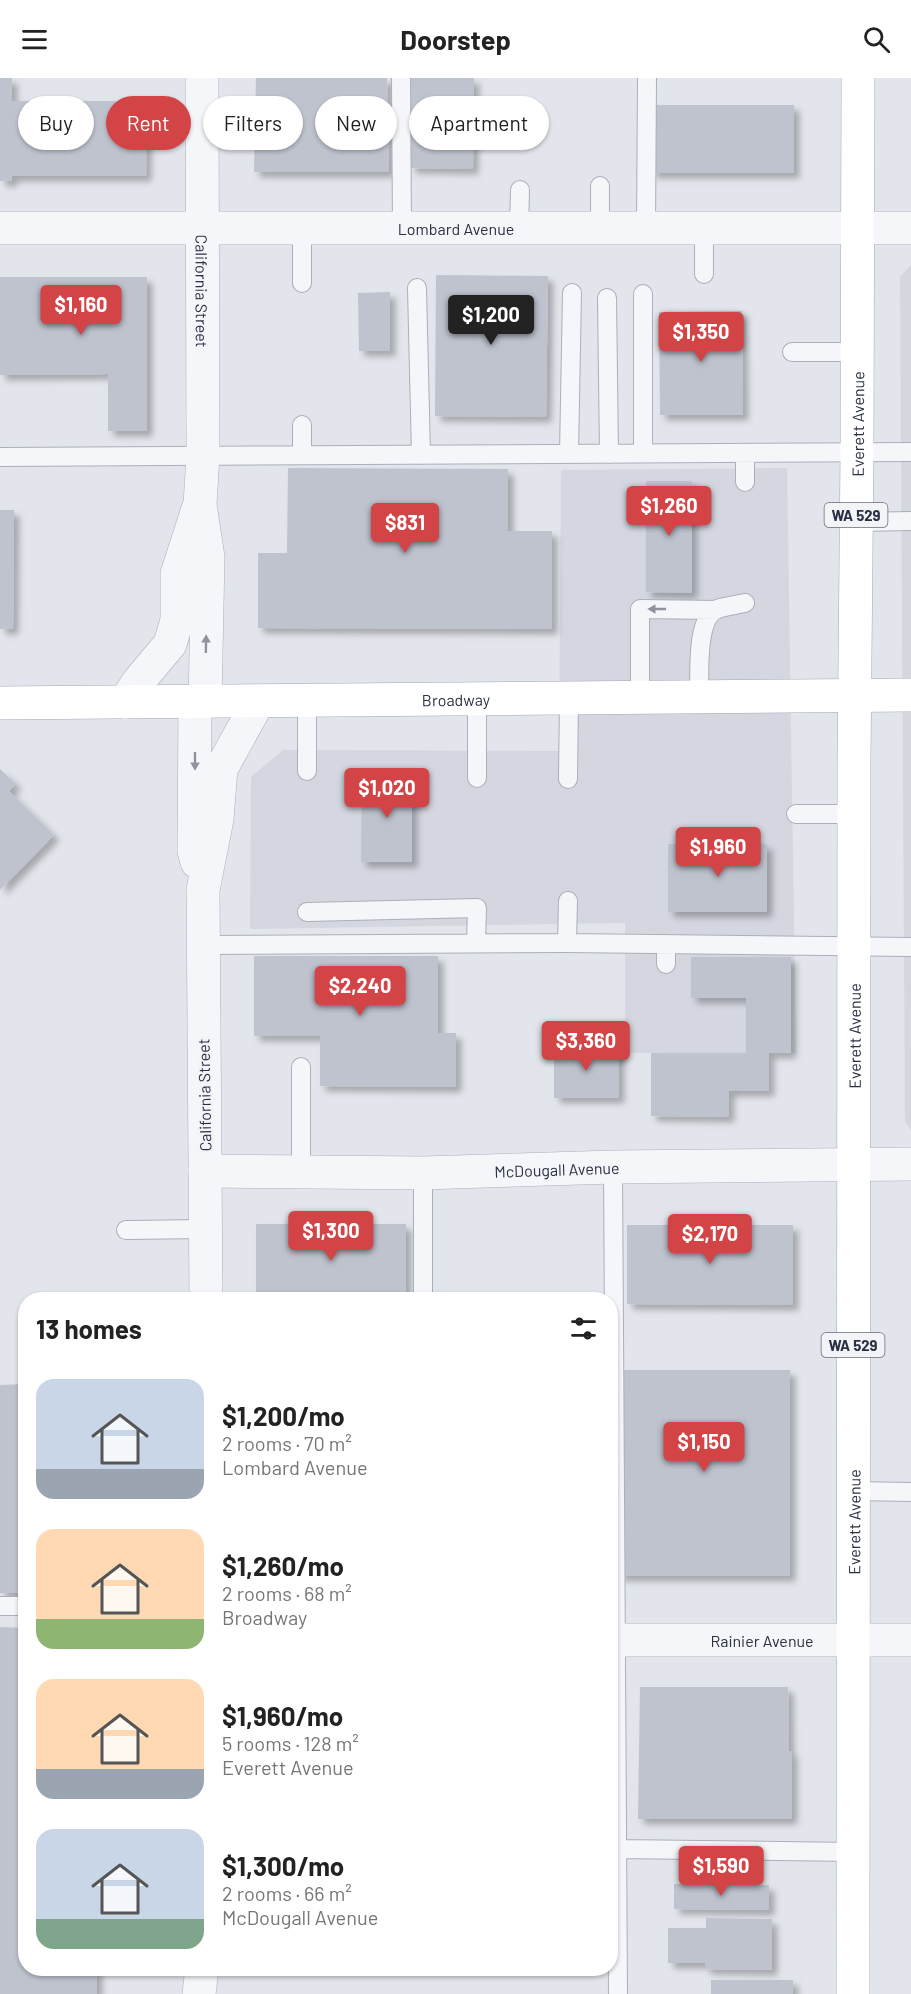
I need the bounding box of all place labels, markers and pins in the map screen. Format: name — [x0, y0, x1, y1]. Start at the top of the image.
pin: $1,160 — [32, 285, 130, 336]
pin: $1,200 — [442, 295, 540, 346]
pin: $1,350 — [652, 312, 750, 363]
pin: $1,260 — [620, 486, 718, 537]
pin: $831 — [369, 503, 441, 554]
pin: $1,020 — [338, 768, 436, 819]
pin: $1,960 — [669, 827, 767, 878]
pin: $2,240 — [311, 966, 409, 1017]
pin: $3,360 — [537, 1021, 635, 1072]
pin: $1,300 — [282, 1211, 380, 1262]
pin: $2,170 — [661, 1214, 759, 1265]
pin: $1,150 — [655, 1422, 753, 1473]
pin: $1,590 — [672, 1846, 770, 1897]

